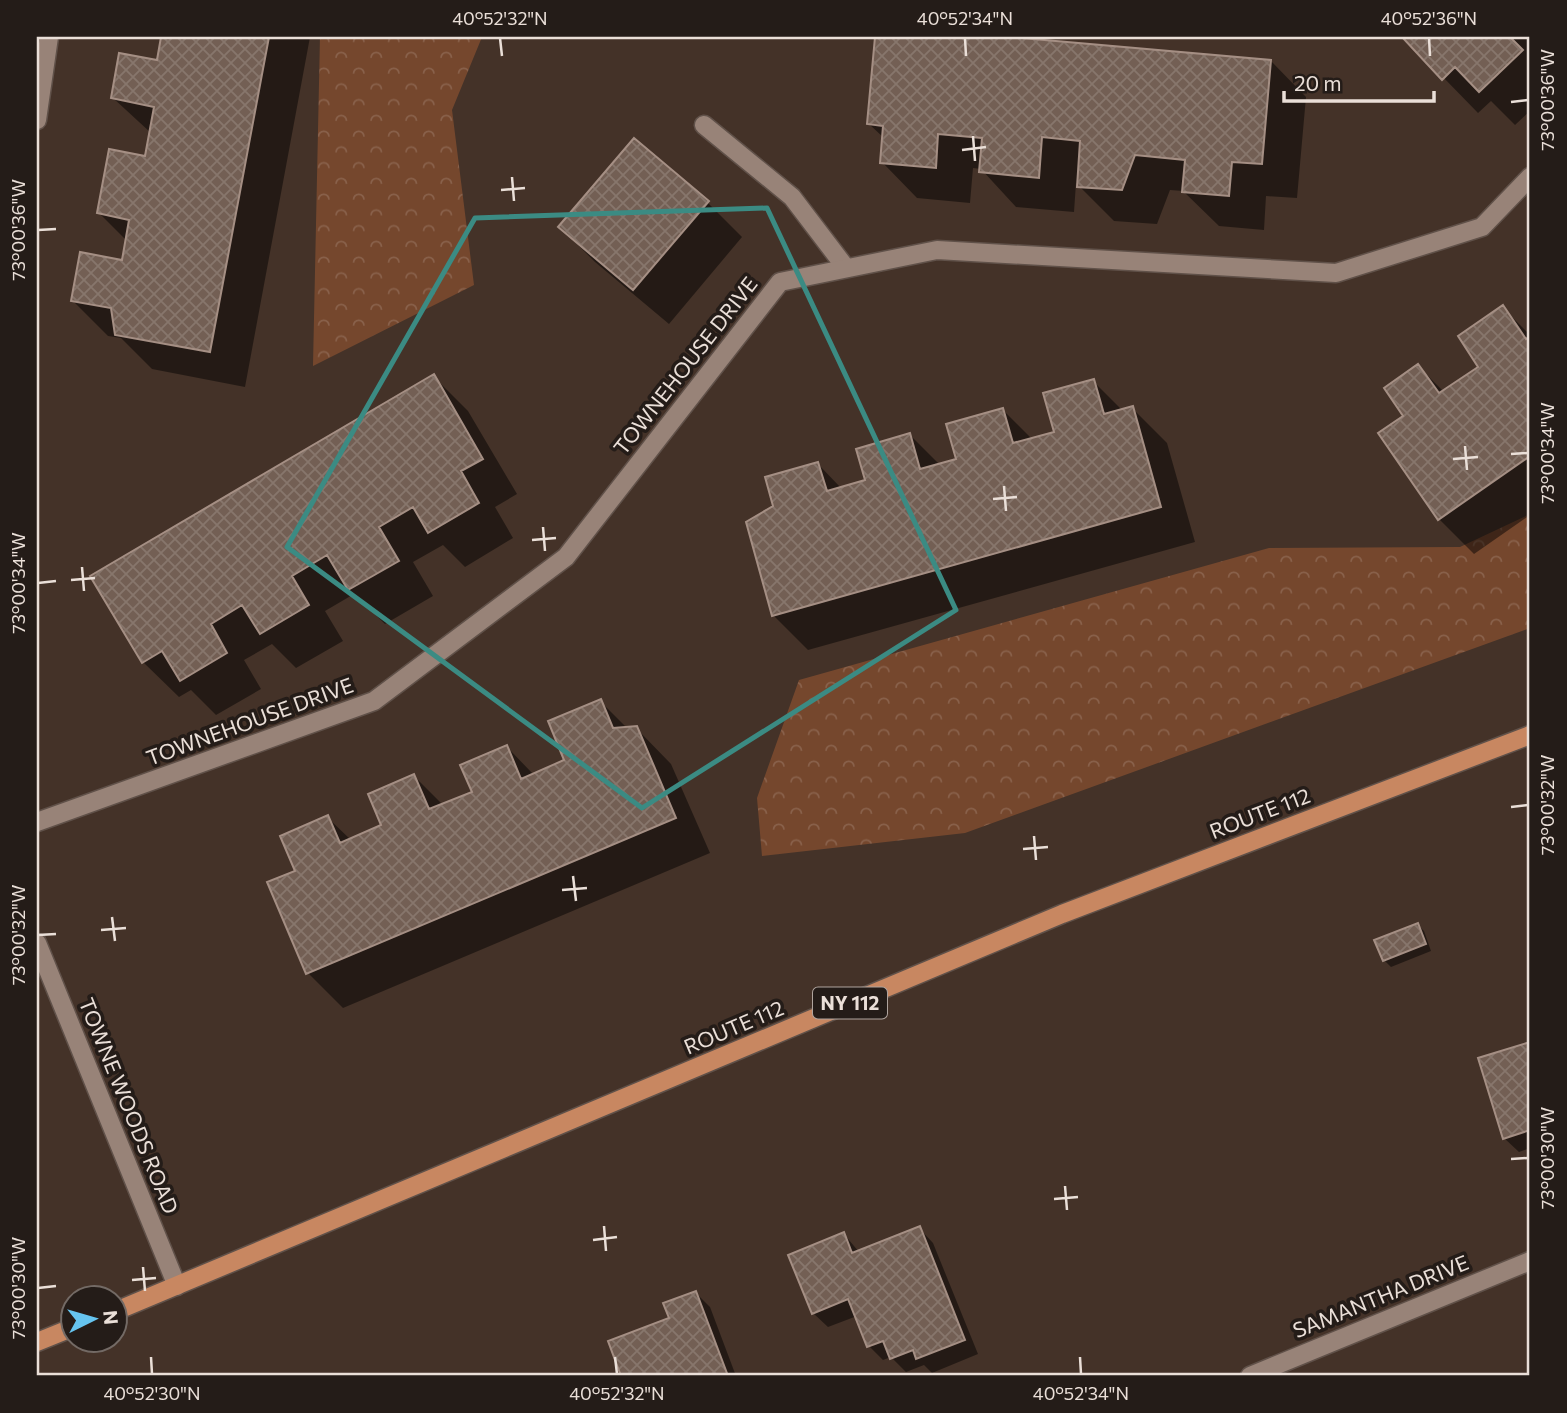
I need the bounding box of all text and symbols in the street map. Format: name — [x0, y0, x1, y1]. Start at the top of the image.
text: 40°52'32"N — [452, 7, 548, 29]
text: 40°52'34"N — [917, 7, 1013, 29]
text: 40°52'36"N — [1381, 7, 1477, 29]
text: 73°00'36"W — [1536, 49, 1558, 151]
scale bar — [1284, 60, 1434, 104]
text: 20 m — [1294, 70, 1342, 95]
text: 73°00'36"W — [7, 179, 29, 281]
street label: TOWNEHOUSE DRIVE — [608, 271, 762, 459]
text: 73°00'34"W — [1536, 402, 1558, 504]
text: 73°00'34"W — [7, 532, 29, 634]
street label: TOWNEHOUSE DRIVE — [143, 671, 356, 770]
text: 73°00'32"W — [1536, 755, 1558, 855]
street label: ROUTE 112 — [1206, 782, 1313, 843]
text: 73°00'32"W — [7, 885, 29, 985]
road number: NY 112 — [813, 987, 887, 1018]
street label: TOWNE WOODS ROAD — [75, 994, 184, 1217]
street label: ROUTE 112 — [680, 994, 787, 1059]
text: 73°00'30"W — [1536, 1107, 1558, 1209]
text: 73°00'30"W — [7, 1237, 29, 1339]
street label: SAMANTHA DRIVE — [1289, 1249, 1472, 1342]
north arrow — [60, 1284, 130, 1354]
text: N — [99, 1309, 124, 1326]
text: 40°52'30"N — [103, 1382, 201, 1404]
text: 40°52'32"N — [569, 1382, 665, 1404]
text: 40°52'34"N — [1033, 1382, 1129, 1404]

